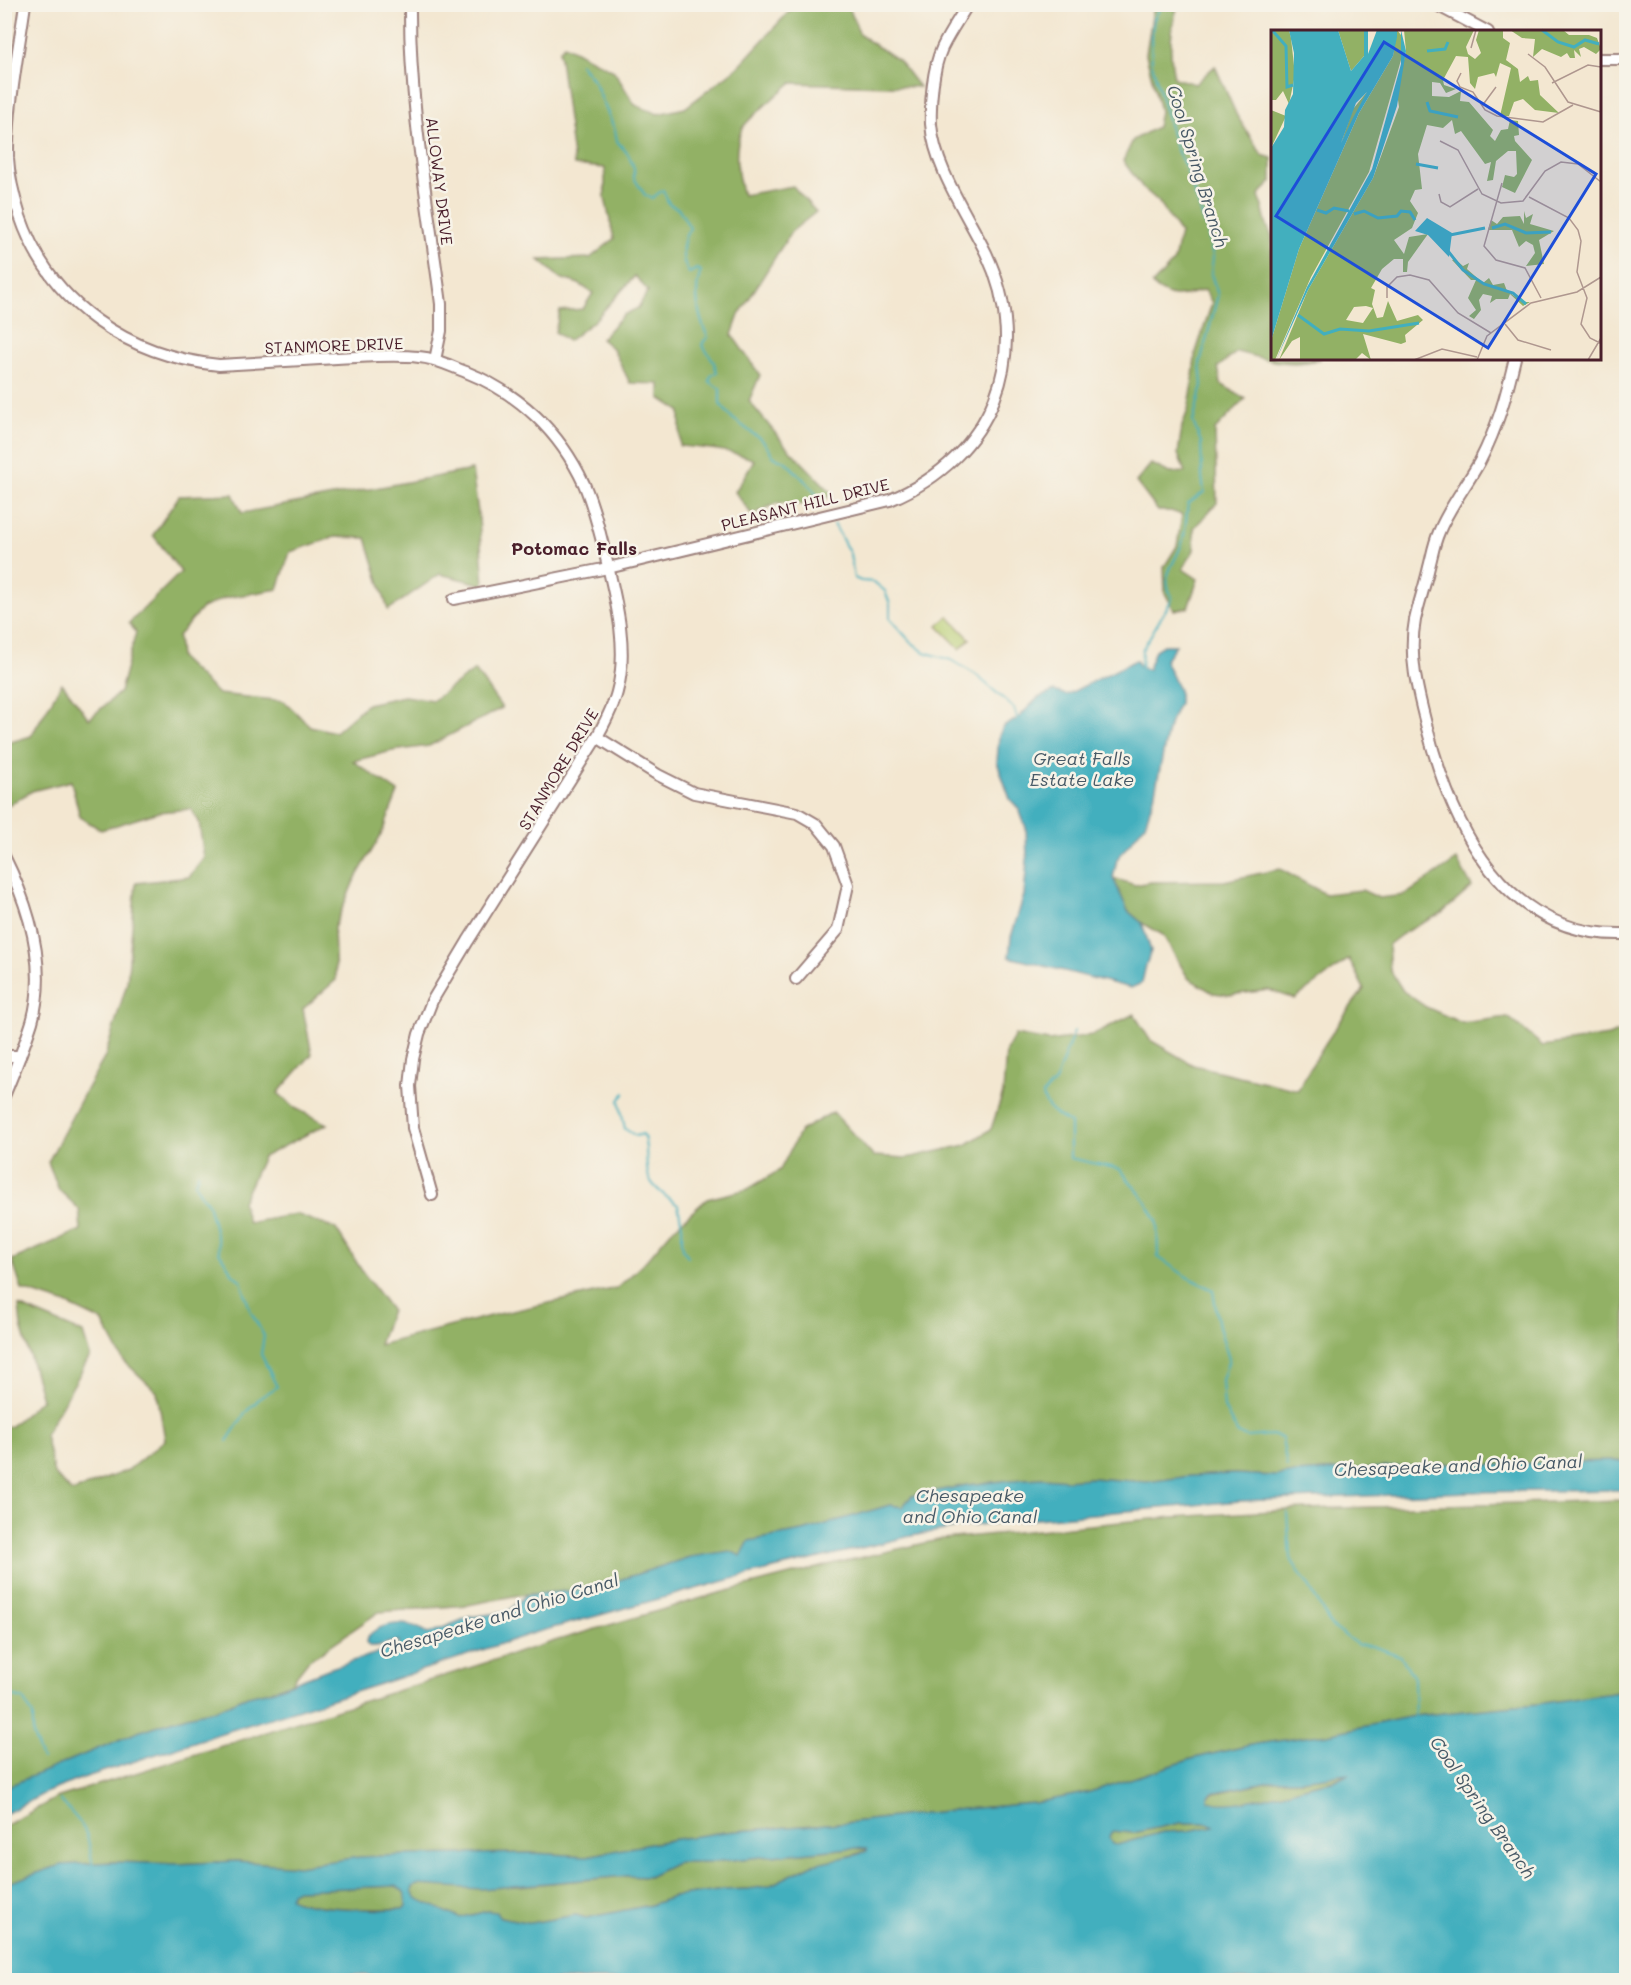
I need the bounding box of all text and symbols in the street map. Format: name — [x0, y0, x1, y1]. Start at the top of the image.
inset map — [1271, 30, 1601, 360]
water label: Cool Spring Branch — [1162, 82, 1234, 250]
street label: ALLOWAY DRIVE — [422, 116, 458, 246]
street label: STANMORE DRIVE — [264, 332, 404, 358]
street label: PLEASANT HILL DRIVE — [719, 473, 891, 535]
district label: Potomac Falls — [511, 536, 637, 560]
street label: STANMORE DRIVE — [513, 704, 603, 834]
water label: Great Falls Estate Lake — [1030, 746, 1134, 791]
water label: Chesapeake and Ohio Canal — [1333, 1449, 1583, 1481]
water label: Chesapeake and Ohio Canal — [903, 1483, 1038, 1528]
water label: Chesapeake and Ohio Canal — [377, 1567, 622, 1663]
water label: Cool Spring Branch — [1425, 1731, 1541, 1883]

